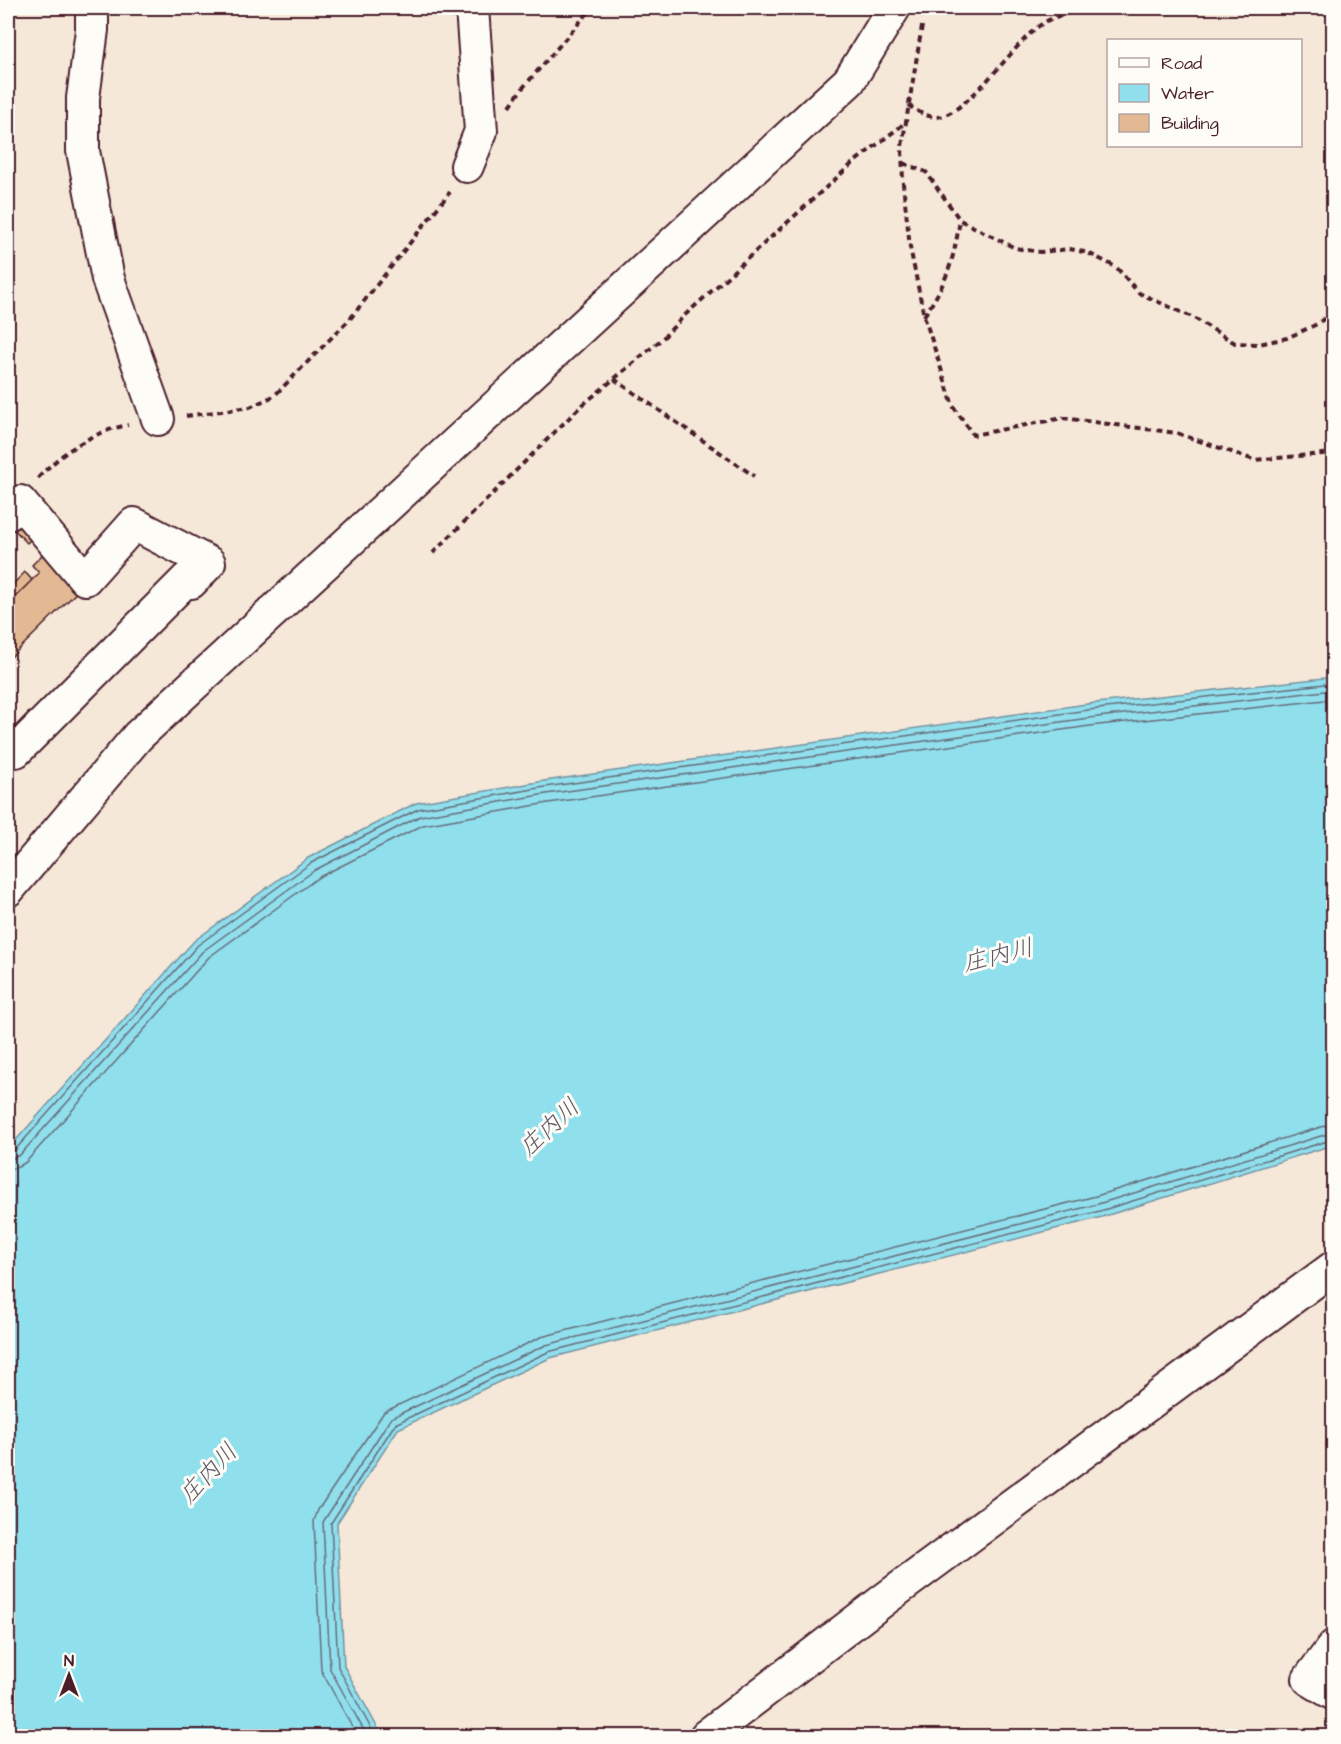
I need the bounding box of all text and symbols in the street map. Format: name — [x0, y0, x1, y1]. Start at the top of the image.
legend — [1107, 39, 1302, 147]
text: Road — [1161, 51, 1202, 76]
text: Water — [1161, 81, 1214, 106]
text: Building — [1161, 111, 1219, 137]
water label: 庄内川 — [959, 931, 1037, 981]
water label: 庄内川 — [512, 1091, 588, 1165]
water label: 庄内川 — [172, 1436, 246, 1512]
north arrow — [39, 1645, 99, 1705]
text: N — [64, 1650, 74, 1672]

